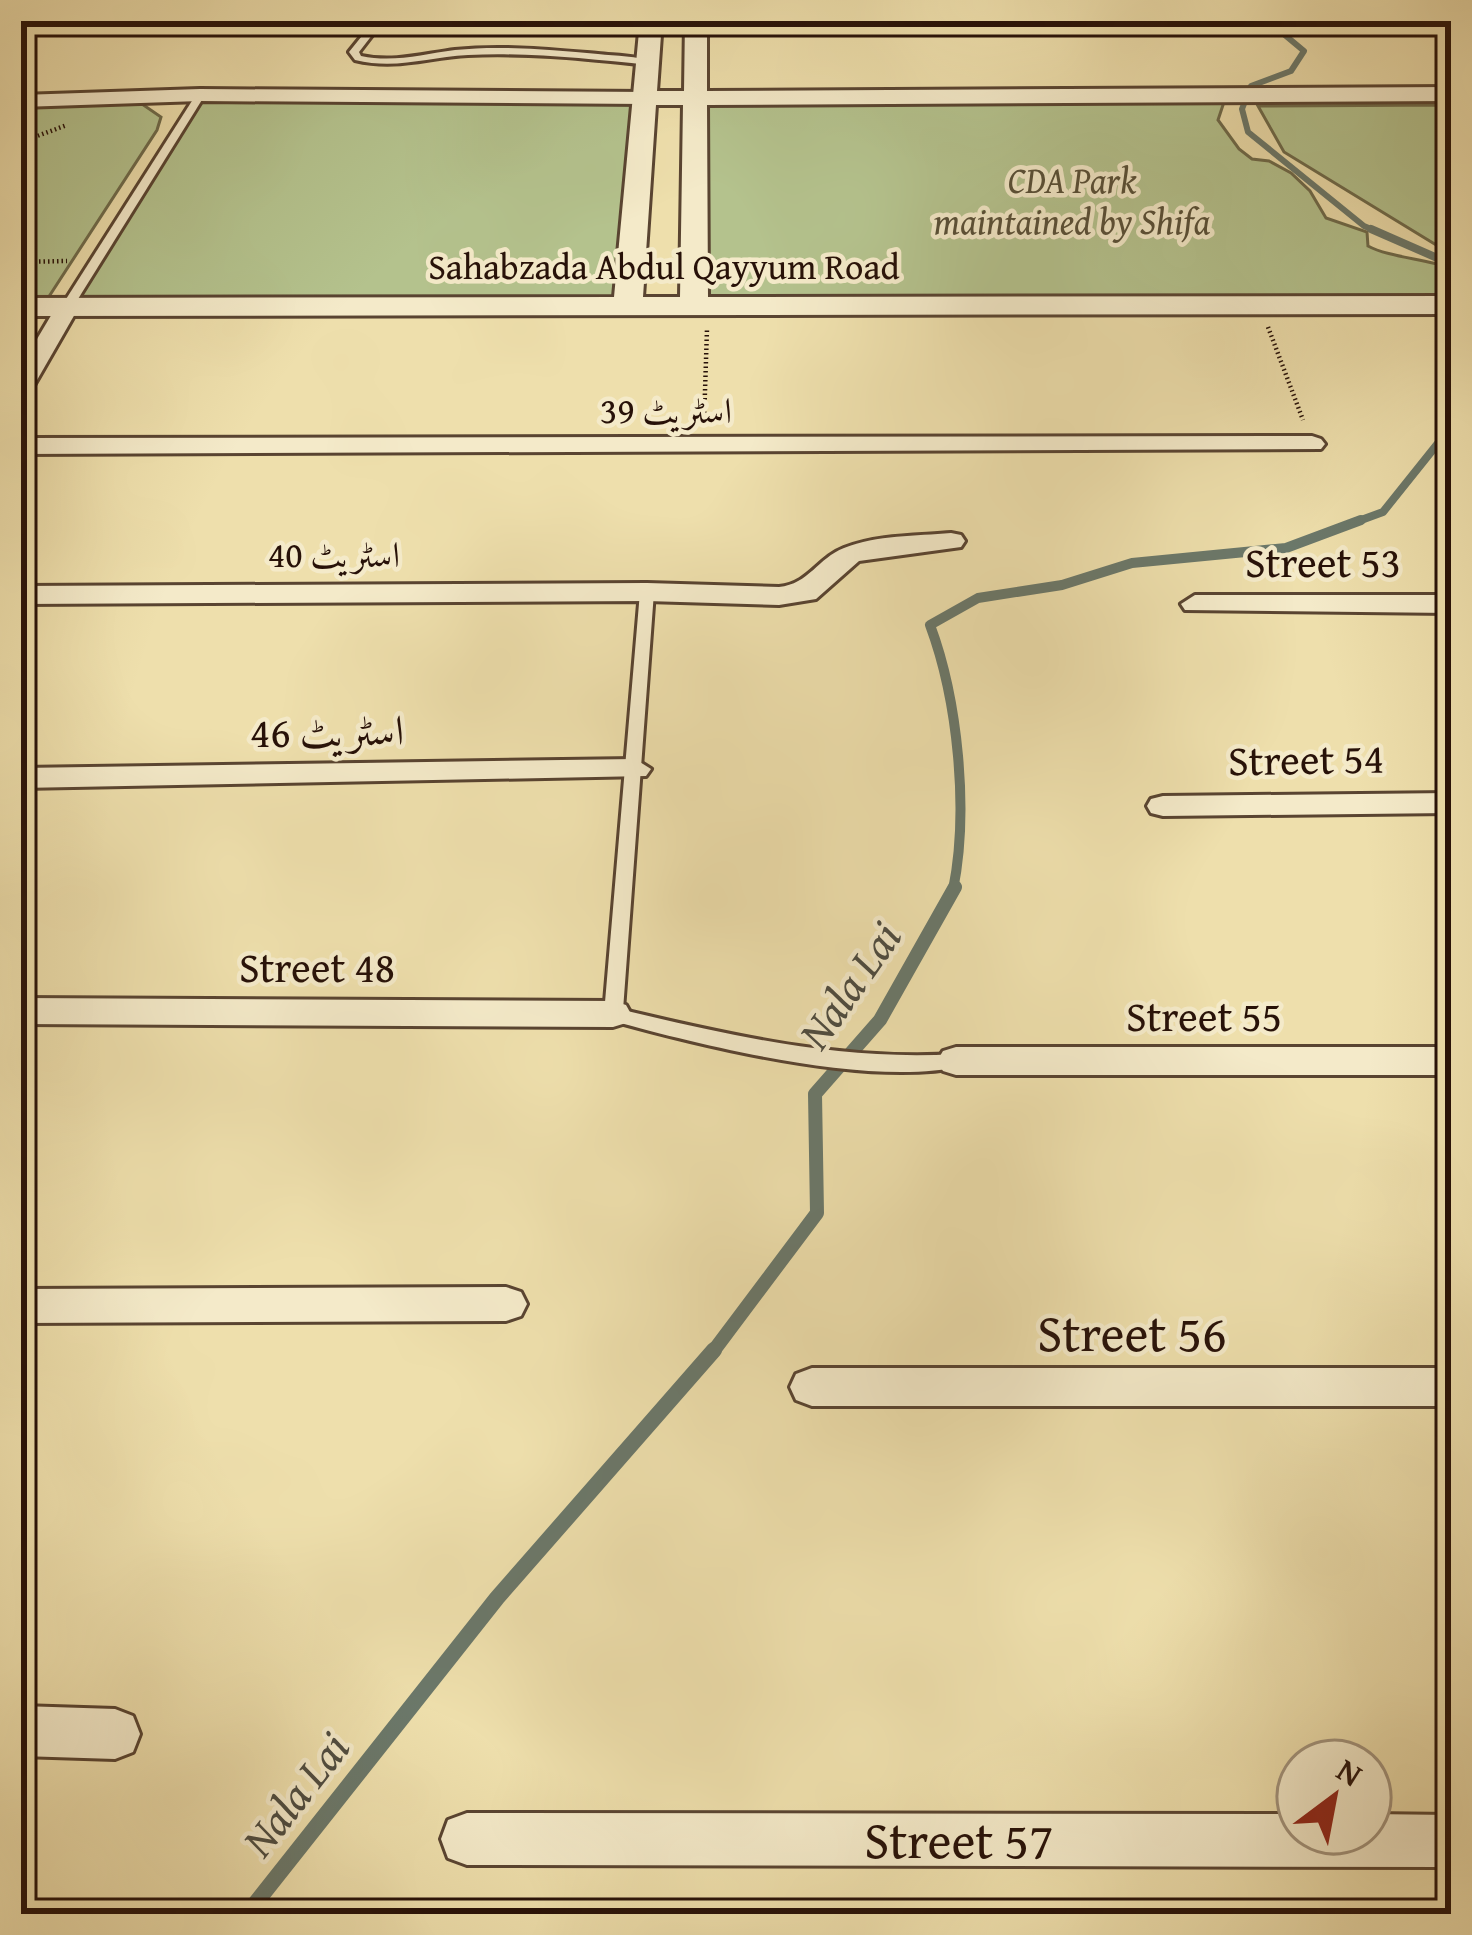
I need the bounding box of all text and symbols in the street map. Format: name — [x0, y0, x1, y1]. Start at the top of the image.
park label: CDA Park maintained by Shifa — [934, 153, 1211, 247]
street label: Sahabzada Abdul Qayyum Road — [428, 239, 900, 292]
street label: اسٹریٹ 39 — [600, 383, 732, 436]
street label: اسٹریٹ 40 — [268, 527, 400, 580]
street label: Street 53 — [1245, 531, 1401, 592]
street label: اسٹریٹ 46 — [249, 699, 405, 762]
street label: Street 54 — [1227, 727, 1384, 790]
water label: Nala Lai — [781, 908, 916, 1062]
street label: Street 48 — [239, 936, 395, 997]
street label: Street 55 — [1126, 985, 1282, 1046]
street label: Street 56 — [1037, 1295, 1227, 1370]
water label: Nala Lai — [225, 1717, 364, 1870]
north arrow — [1274, 1737, 1394, 1857]
text: N — [1328, 1745, 1372, 1798]
street label: Street 57 — [864, 1802, 1054, 1877]

